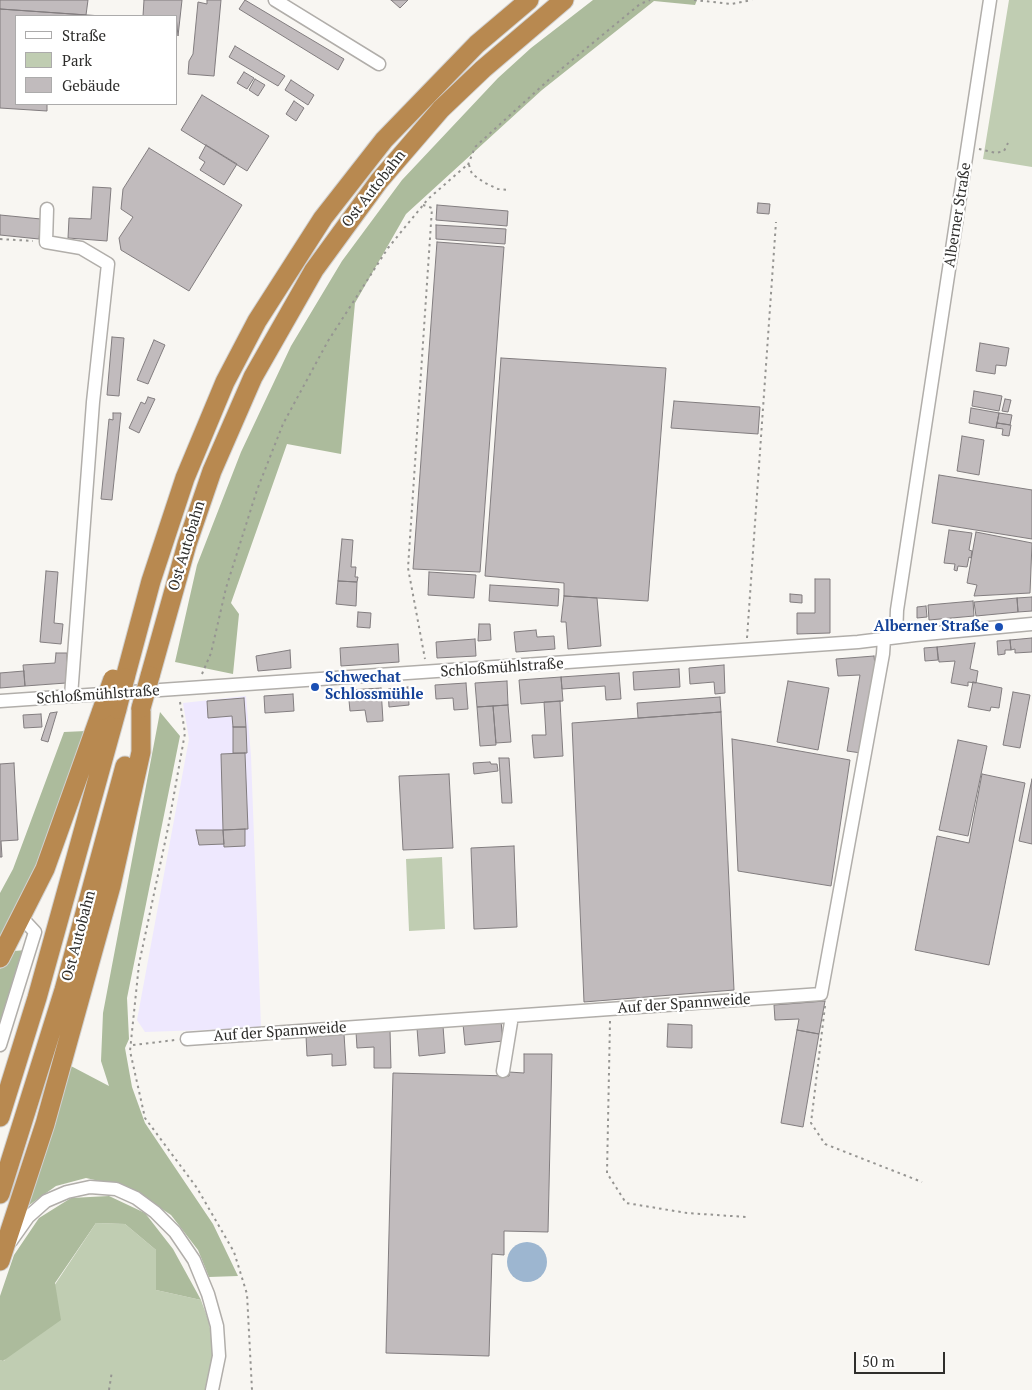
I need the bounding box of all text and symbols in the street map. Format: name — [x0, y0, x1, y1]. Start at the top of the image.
legend — [15, 15, 178, 105]
text: Straße — [62, 25, 106, 45]
text: Park — [62, 50, 92, 70]
text: Gebäude — [62, 75, 120, 95]
street label: Ost Autobahn — [338, 147, 410, 231]
street label: Alberner Straße — [941, 161, 975, 269]
street label: Ost Autobahn — [165, 499, 209, 593]
place label: Alberner Straße — [874, 618, 989, 636]
marker: Alberner Straße — [993, 621, 1005, 633]
street label: Schloßmühlstraße — [440, 655, 564, 681]
place label: Schwechat Schlossmühle — [325, 669, 424, 704]
marker: Schwechat Schlossmühle — [309, 681, 321, 693]
street label: Schloßmühlstraße — [36, 682, 160, 708]
street label: Ost Autobahn — [58, 889, 100, 983]
street label: Auf der Spannweide — [617, 990, 751, 1018]
street label: Auf der Spannweide — [213, 1018, 347, 1046]
scale bar — [857, 1342, 948, 1374]
text: 50 m — [862, 1351, 895, 1371]

